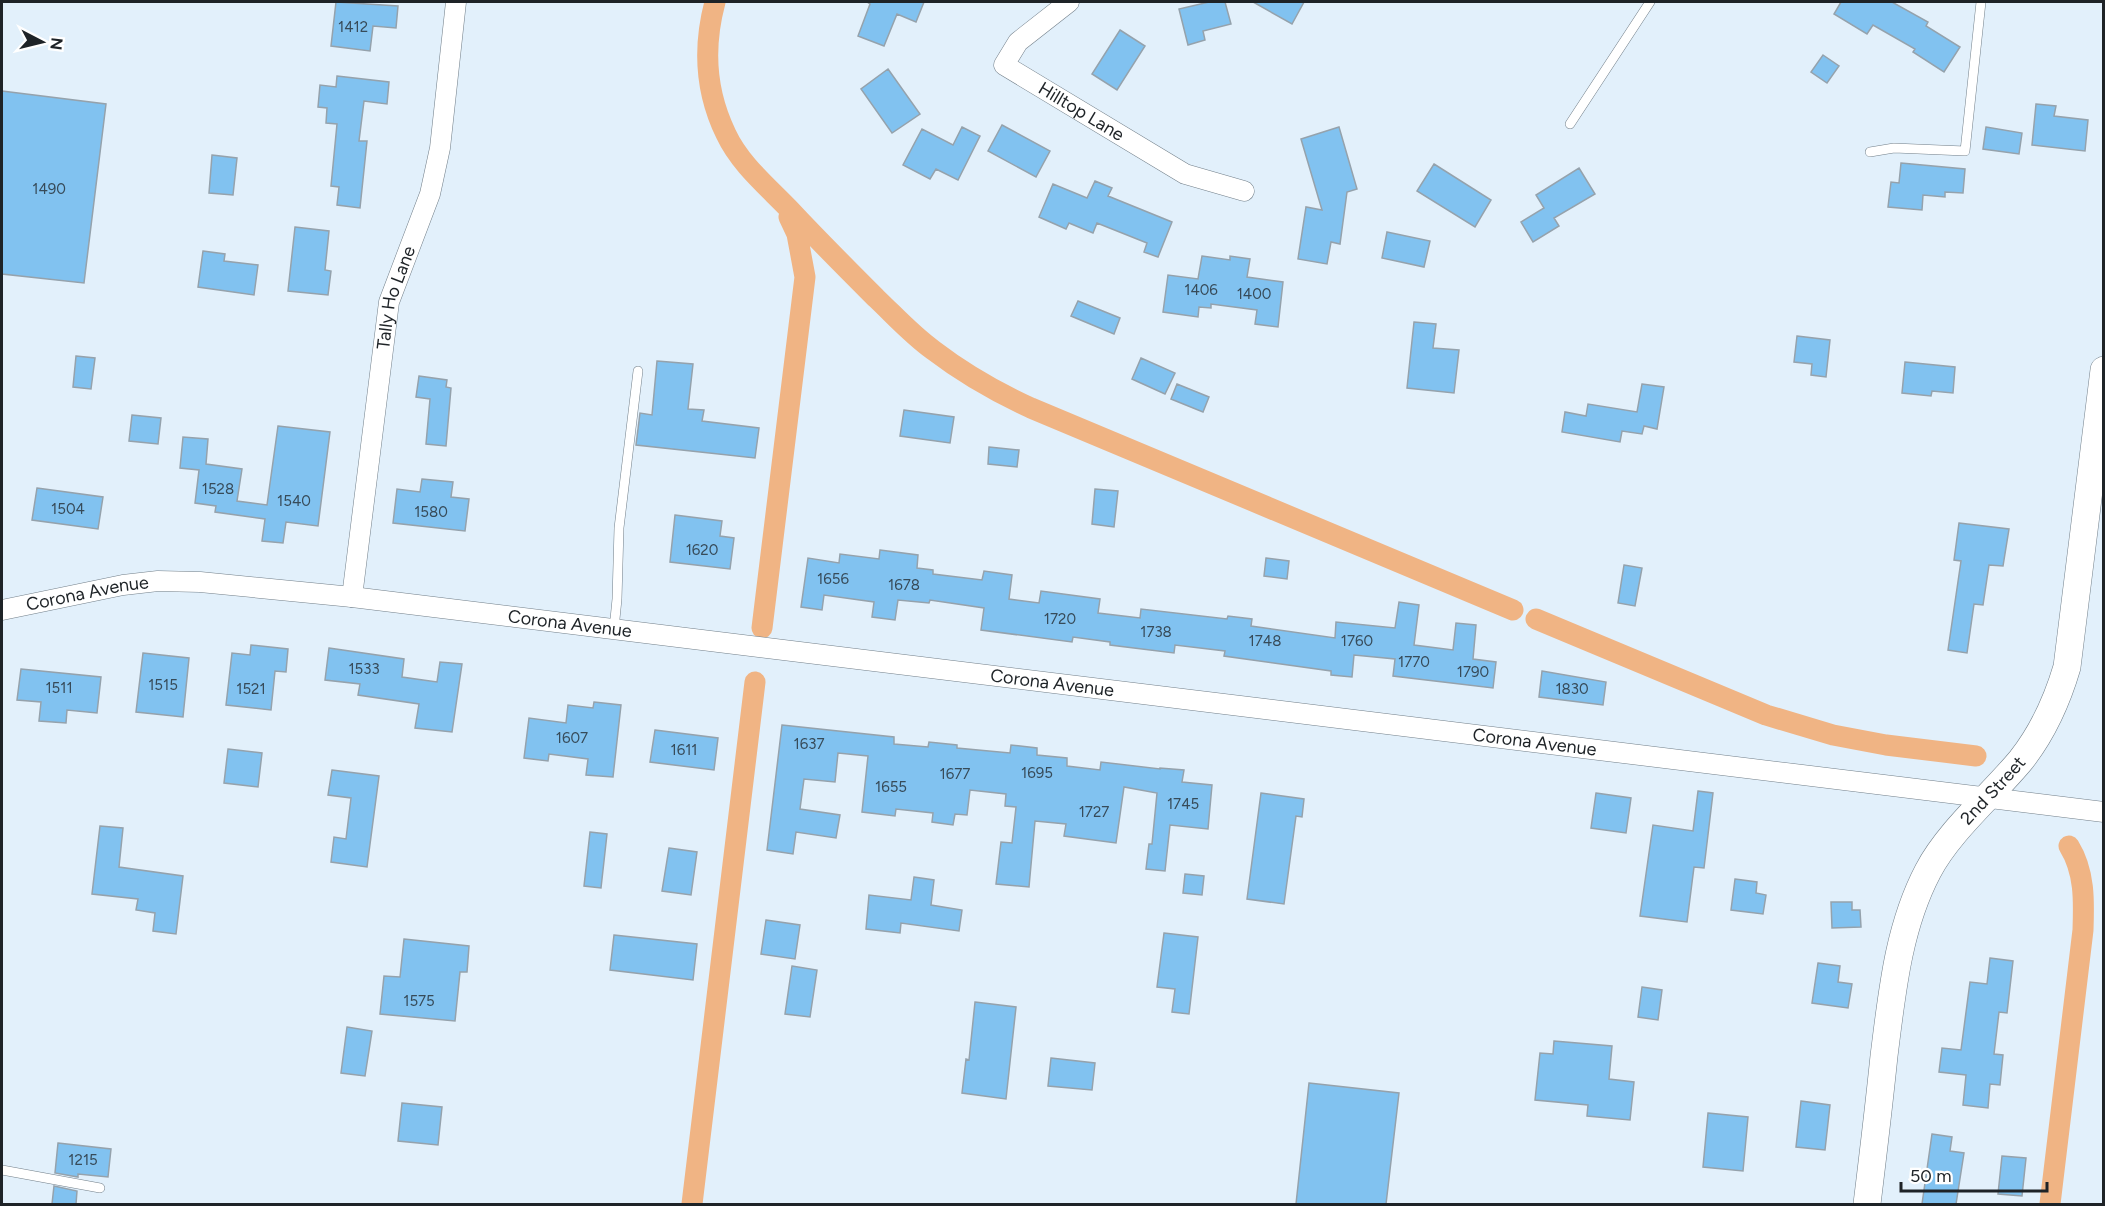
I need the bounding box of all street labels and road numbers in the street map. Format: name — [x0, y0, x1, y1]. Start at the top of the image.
street label: Hilltop Lane — [1034, 77, 1128, 146]
street label: Tally Ho Lane — [372, 243, 420, 351]
street label: Corona Avenue — [24, 571, 150, 616]
street label: Corona Avenue — [507, 605, 633, 642]
street label: Corona Avenue — [989, 664, 1116, 701]
street label: Corona Avenue — [1471, 724, 1598, 761]
street label: 2nd Street — [1956, 752, 2030, 829]

